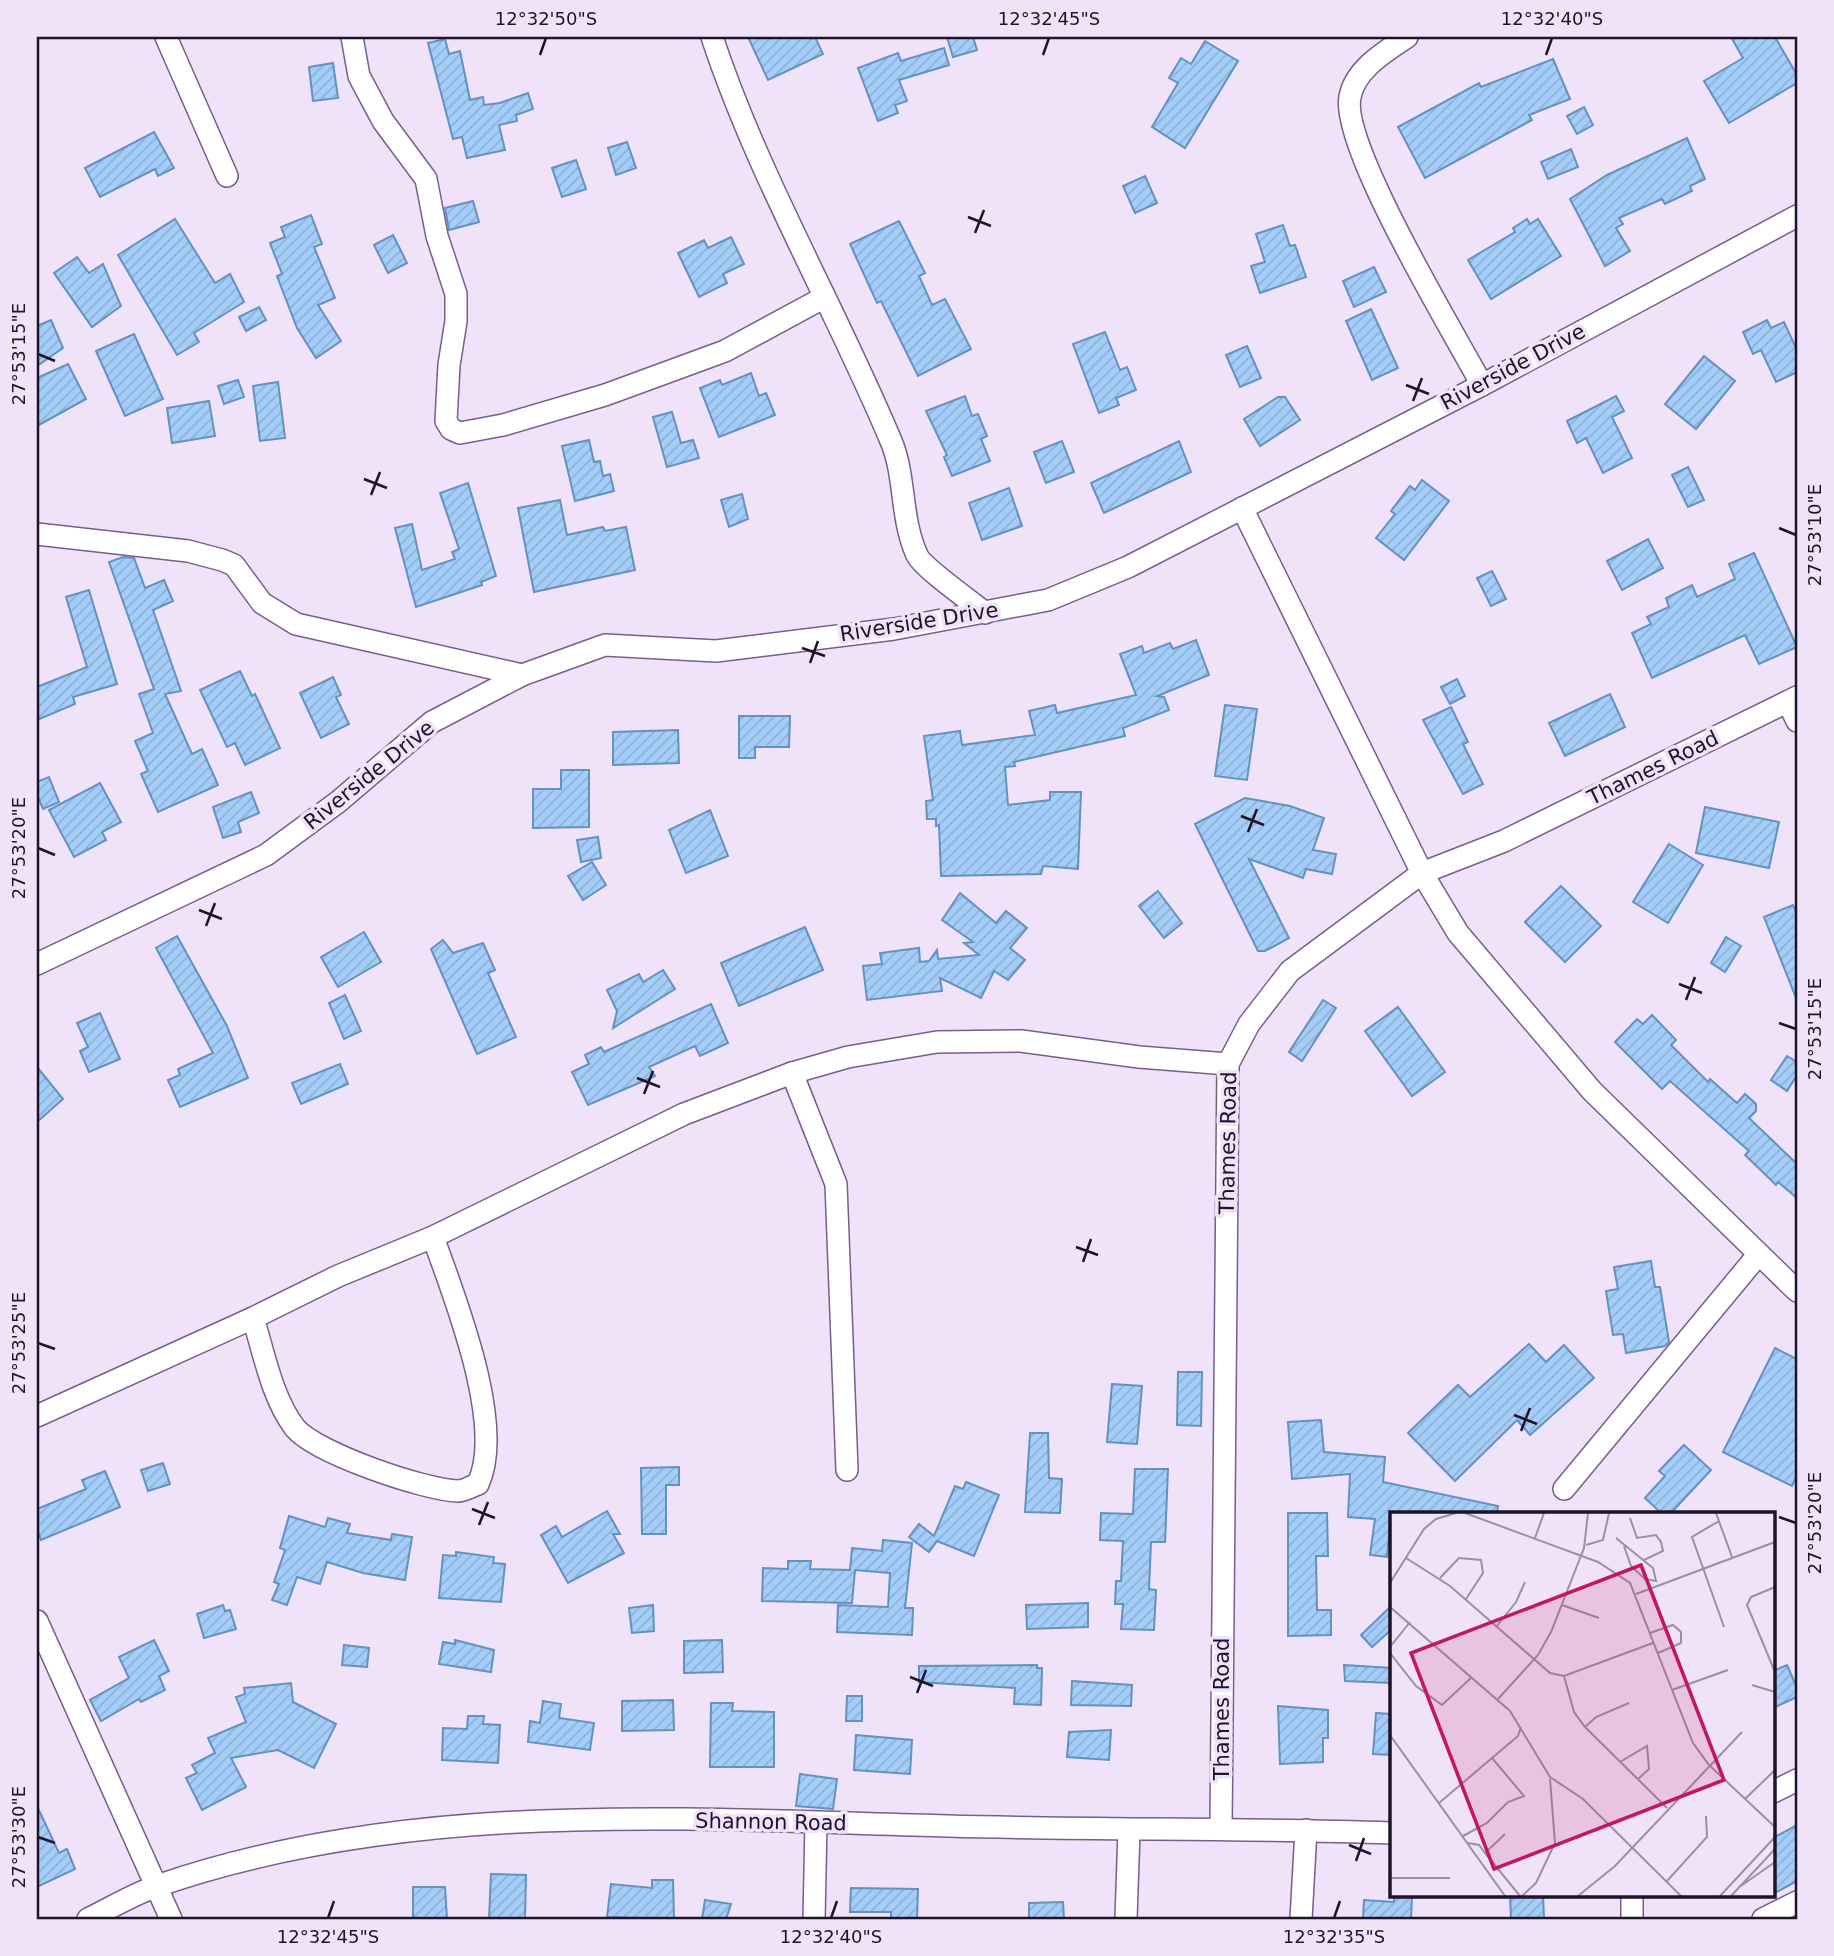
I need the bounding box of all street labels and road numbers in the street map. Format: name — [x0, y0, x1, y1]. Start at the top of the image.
street label: Riverside Drive — [1437, 319, 1589, 415]
street label: Riverside Drive — [838, 598, 1000, 646]
street label: Riverside Drive — [299, 715, 439, 835]
street label: Thames Road — [1583, 726, 1722, 811]
street label: Thames Road — [1215, 1071, 1241, 1216]
street label: Thames Road — [1210, 1638, 1234, 1781]
street label: Shannon Road — [695, 1809, 847, 1835]

